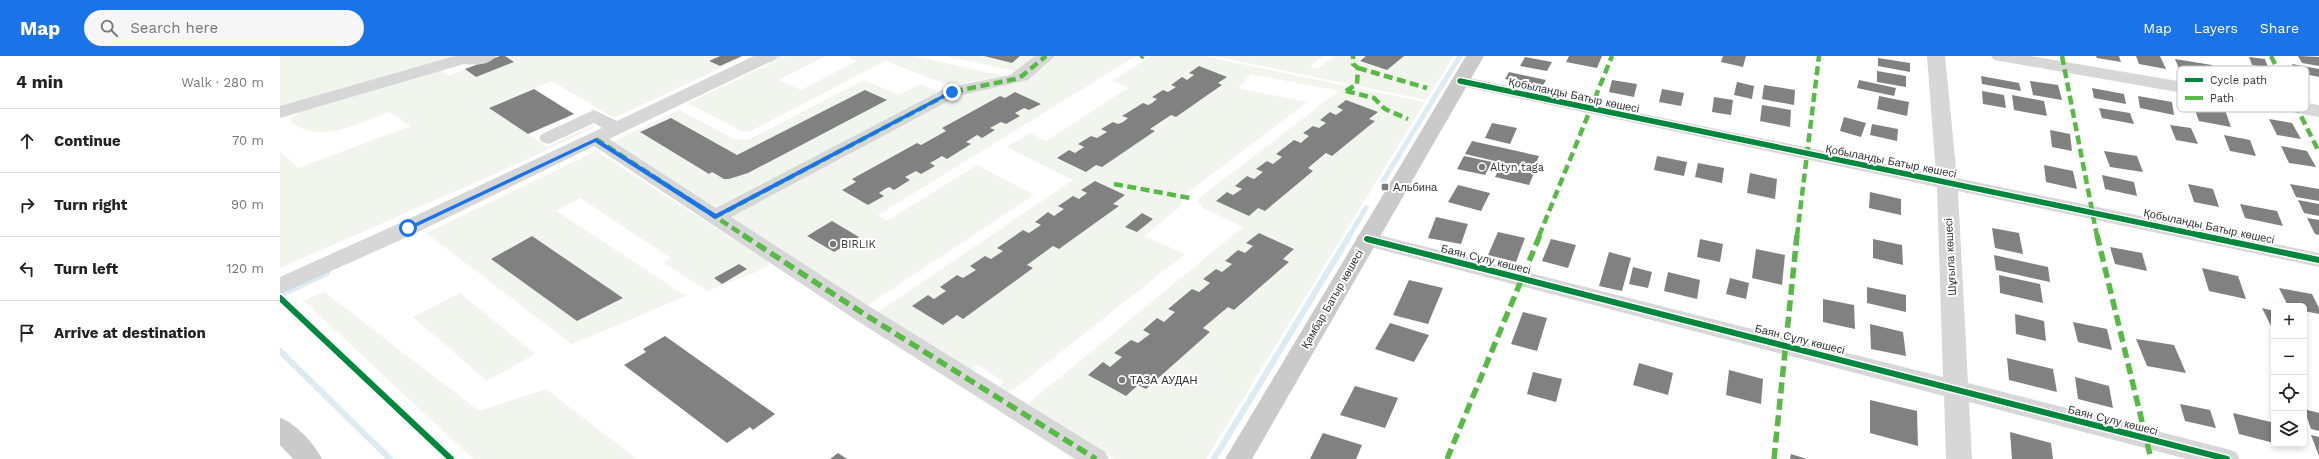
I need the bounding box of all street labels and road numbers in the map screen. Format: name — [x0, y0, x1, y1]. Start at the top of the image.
street label: Қобыланды Батыр көшесі — [1507, 75, 1640, 116]
street label: Қобыланды Батыр көшесі — [1824, 142, 1957, 181]
street label: Қобыланды Батыр көшесі — [2142, 206, 2275, 247]
street label: Шұғыла көшесі — [1942, 218, 1959, 296]
street label: Баян Сұлу көшесі — [1440, 242, 1532, 277]
street label: Қамбар Батыр көшесі — [1299, 248, 1366, 351]
street label: Баян Сұлу көшесі — [1754, 322, 1846, 357]
street label: Баян Сұлу көшесі — [2067, 403, 2159, 438]

